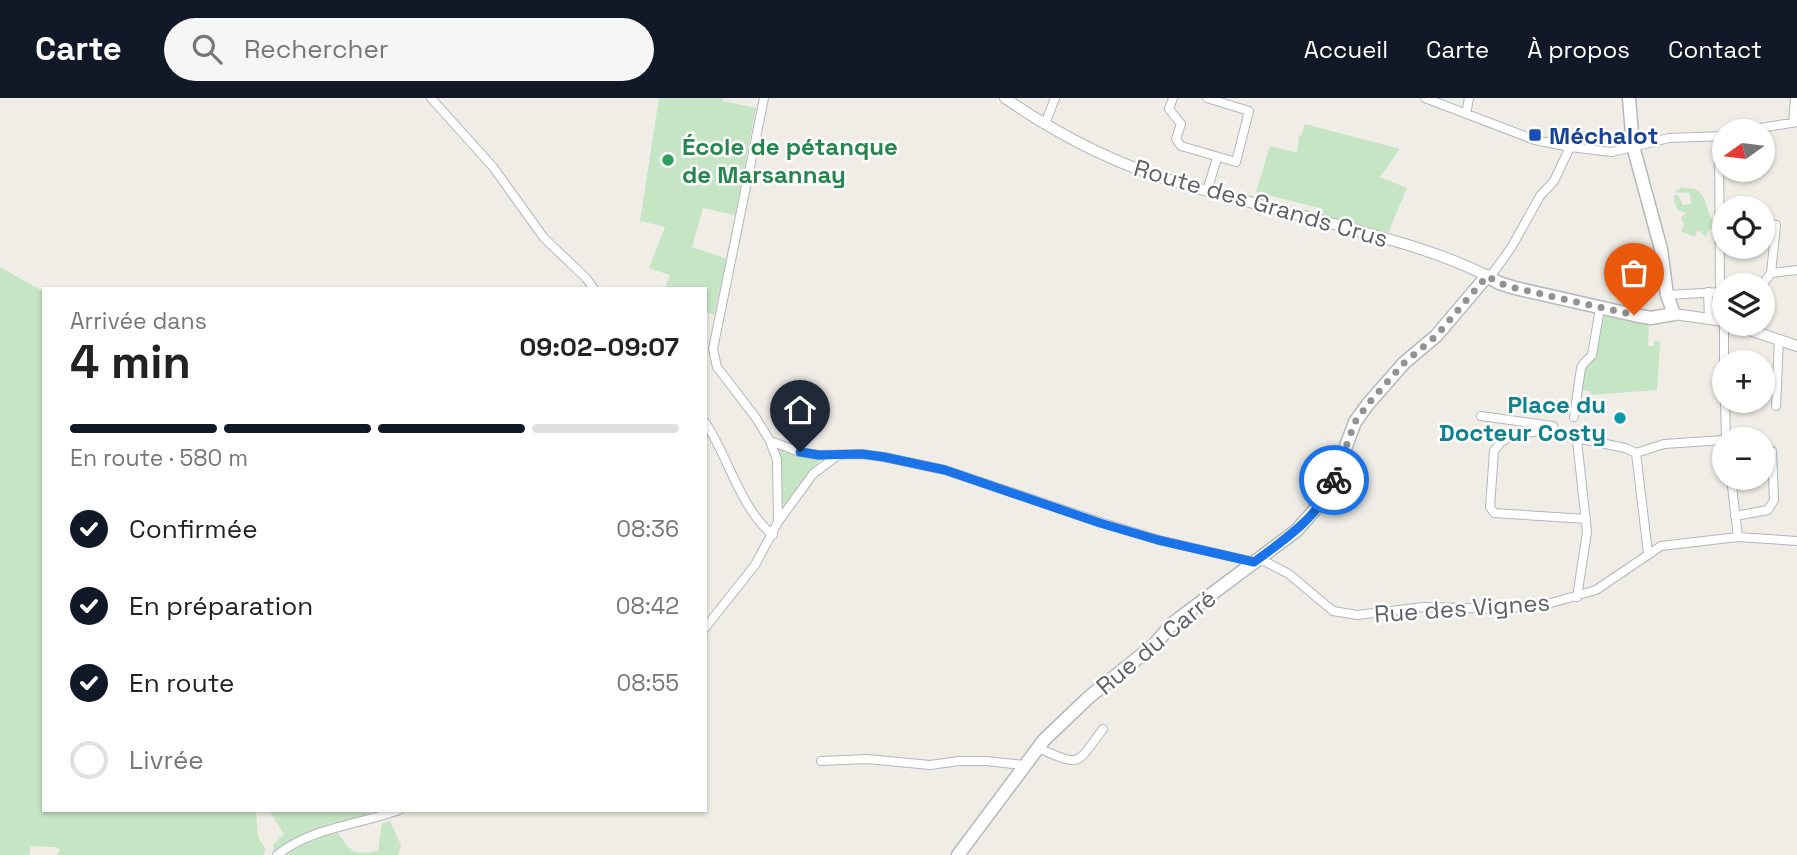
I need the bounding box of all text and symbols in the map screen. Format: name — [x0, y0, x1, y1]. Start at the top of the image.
search box — [164, 18, 654, 81]
text: Carte — [35, 28, 122, 70]
icon: search — [188, 30, 226, 68]
text: Rechercher — [244, 32, 389, 66]
text: Accueil — [1304, 34, 1388, 65]
text: Carte — [1426, 34, 1489, 65]
text: À propos — [1527, 34, 1630, 65]
text: Contact — [1668, 34, 1762, 65]
north arrow — [1712, 119, 1774, 182]
map controls — [1712, 119, 1775, 490]
place label: Méchalot — [1549, 120, 1658, 151]
marker: Méchalot — [1527, 127, 1543, 143]
place label: École de pétanque de Marsannay — [682, 131, 898, 190]
marker: École de pétanque de Marsannay — [660, 152, 676, 168]
street label: Route des Grands Crus — [1130, 152, 1392, 254]
button: locate — [1712, 196, 1775, 259]
pin — [1604, 243, 1664, 315]
icon: bag — [1615, 254, 1653, 292]
button: layers — [1712, 273, 1775, 336]
text: Arrivée dans — [70, 306, 207, 336]
text: 09:02–09:07 — [519, 330, 679, 364]
text: 4 min — [70, 333, 191, 391]
button: + — [1712, 350, 1775, 413]
pin — [770, 380, 830, 452]
place label: Place du Docteur Costy — [1439, 389, 1606, 448]
icon: home — [781, 391, 819, 429]
marker: Place du Docteur Costy — [1612, 410, 1628, 426]
button: − — [1712, 427, 1775, 490]
text: En route · 580 m — [70, 443, 248, 473]
courier — [1299, 445, 1369, 515]
icon: bike — [1315, 461, 1353, 499]
icon: check — [70, 510, 108, 548]
text: Confirmée — [129, 512, 258, 546]
text: 08:36 — [616, 514, 679, 544]
street label: Rue du Carré — [1089, 583, 1223, 701]
street label: Rue des Vignes — [1373, 586, 1551, 630]
icon: check — [70, 587, 108, 625]
text: En préparation — [129, 589, 313, 623]
text: 08:42 — [616, 591, 679, 621]
icon: check — [70, 664, 108, 702]
text: En route — [129, 666, 234, 700]
text: 08:55 — [617, 668, 679, 698]
text: Livrée — [129, 743, 204, 777]

